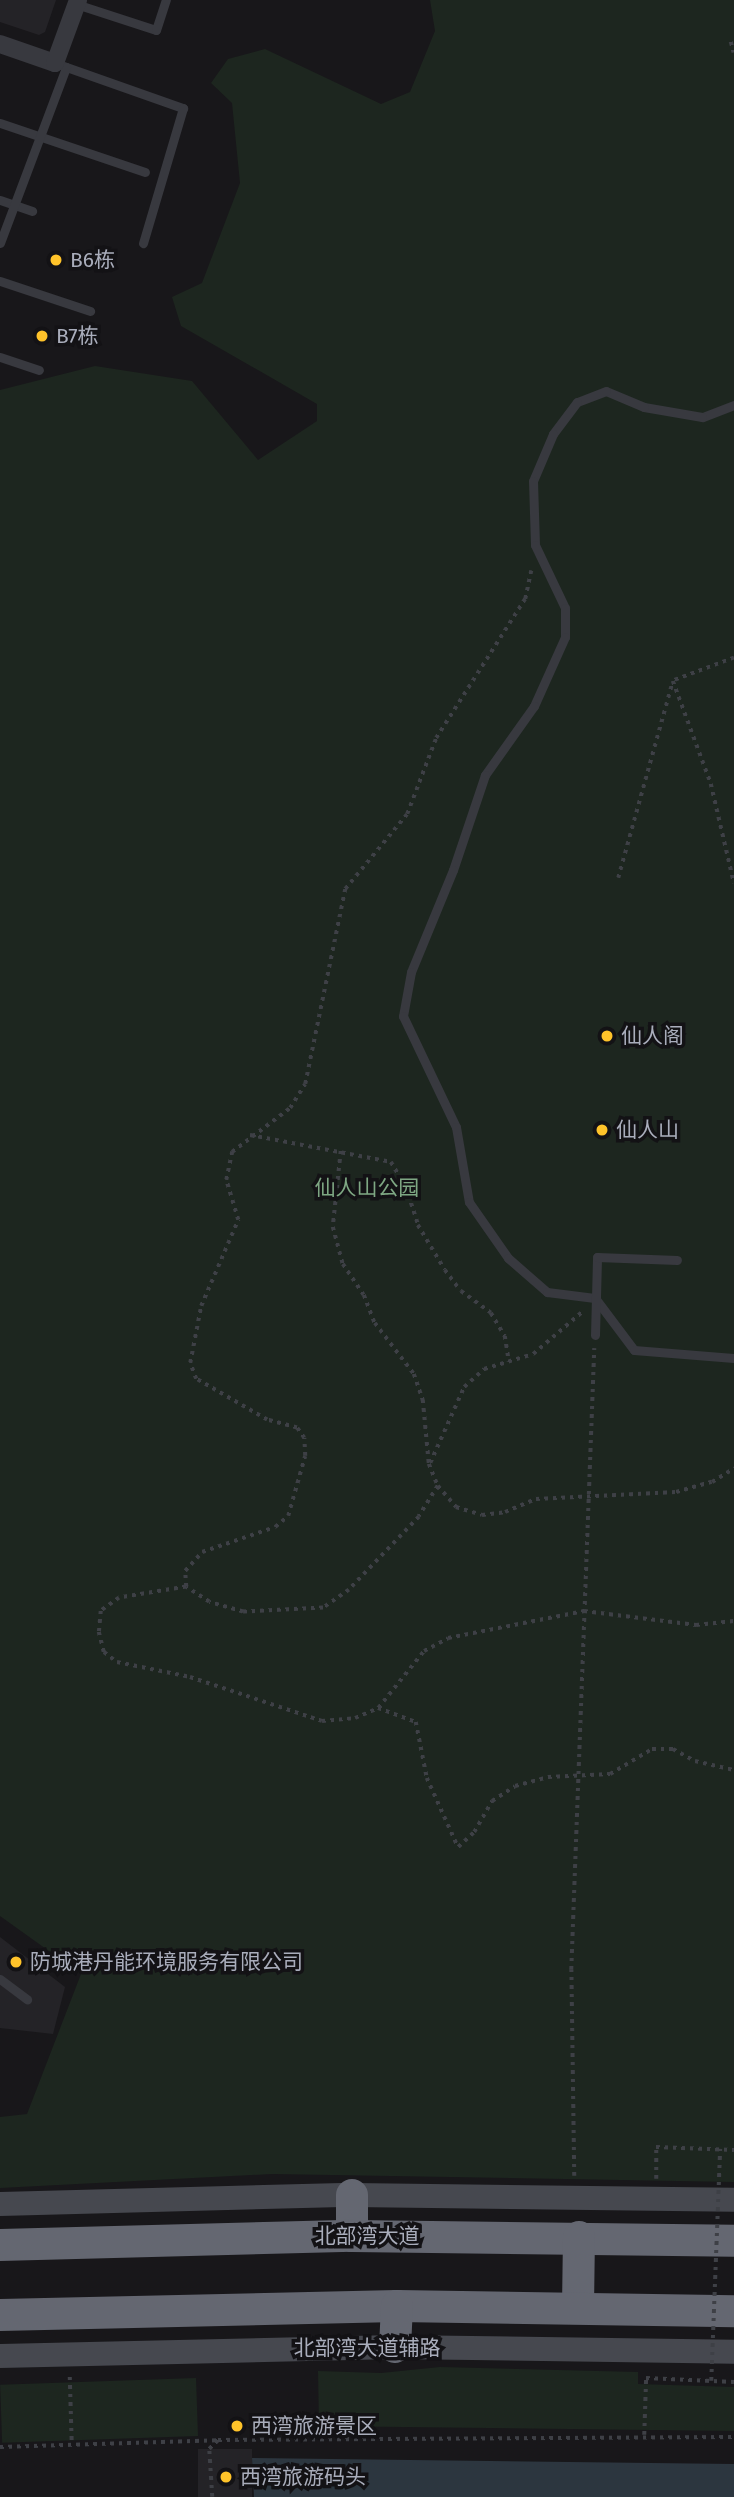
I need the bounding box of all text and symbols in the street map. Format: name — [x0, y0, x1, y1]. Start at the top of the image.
place label: B6栋 — [70, 247, 115, 273]
marker: B6栋 — [48, 252, 64, 268]
place label: B7栋 — [56, 323, 98, 349]
marker: B7栋 — [34, 328, 50, 344]
place label: 仙人阁 — [621, 1023, 684, 1049]
marker: 仙人阁 — [599, 1028, 615, 1044]
place label: 仙人山 — [616, 1117, 679, 1143]
marker: 仙人山 — [594, 1122, 610, 1138]
park label: 仙人山公园 — [315, 1175, 419, 1201]
place label: 防城港丹能环境服务有限公司 — [30, 1949, 303, 1975]
marker: 防城港丹能环境服务有限公司 — [8, 1954, 24, 1970]
street label: 北部湾大道 — [315, 2223, 419, 2249]
street label: 北部湾大道辅路 — [294, 2335, 440, 2361]
place label: 西湾旅游景区 — [251, 2413, 377, 2439]
marker: 西湾旅游景区 — [229, 2418, 245, 2434]
place label: 西湾旅游码头 — [240, 2464, 366, 2490]
marker: 西湾旅游码头 — [218, 2469, 234, 2485]

